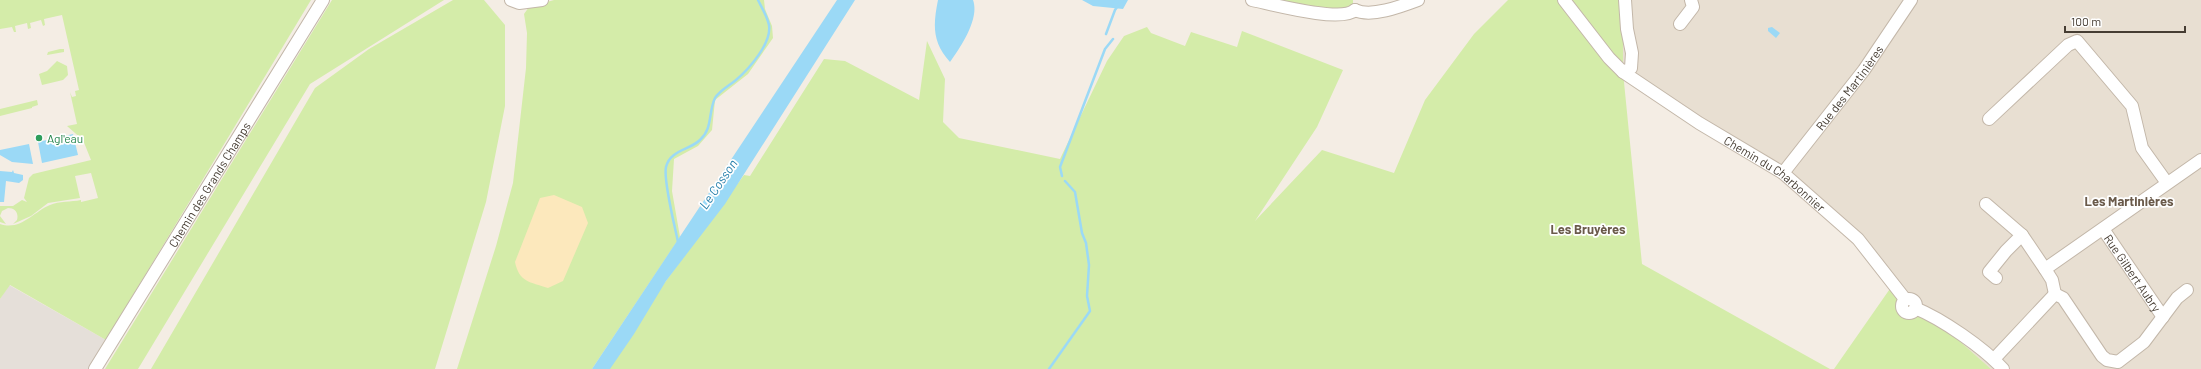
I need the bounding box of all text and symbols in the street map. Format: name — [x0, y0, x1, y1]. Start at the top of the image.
scale bar — [2065, 8, 2185, 34]
text: 100 m — [2071, 14, 2101, 28]
street label: Rue des Martinières — [1813, 42, 1886, 133]
street label: Chemin des Grands Champs — [165, 119, 253, 249]
place label: Agl'eau — [47, 131, 83, 145]
marker: Agl'eau — [34, 133, 44, 143]
street label: Chemin du Charbonnier — [1722, 133, 1829, 214]
water label: Le Cosson — [696, 156, 741, 212]
district label: Les Martinières — [2085, 193, 2174, 209]
district label: Les Bruyères — [1550, 221, 1626, 237]
street label: Rue Gilbert Aubry — [2102, 231, 2164, 315]

